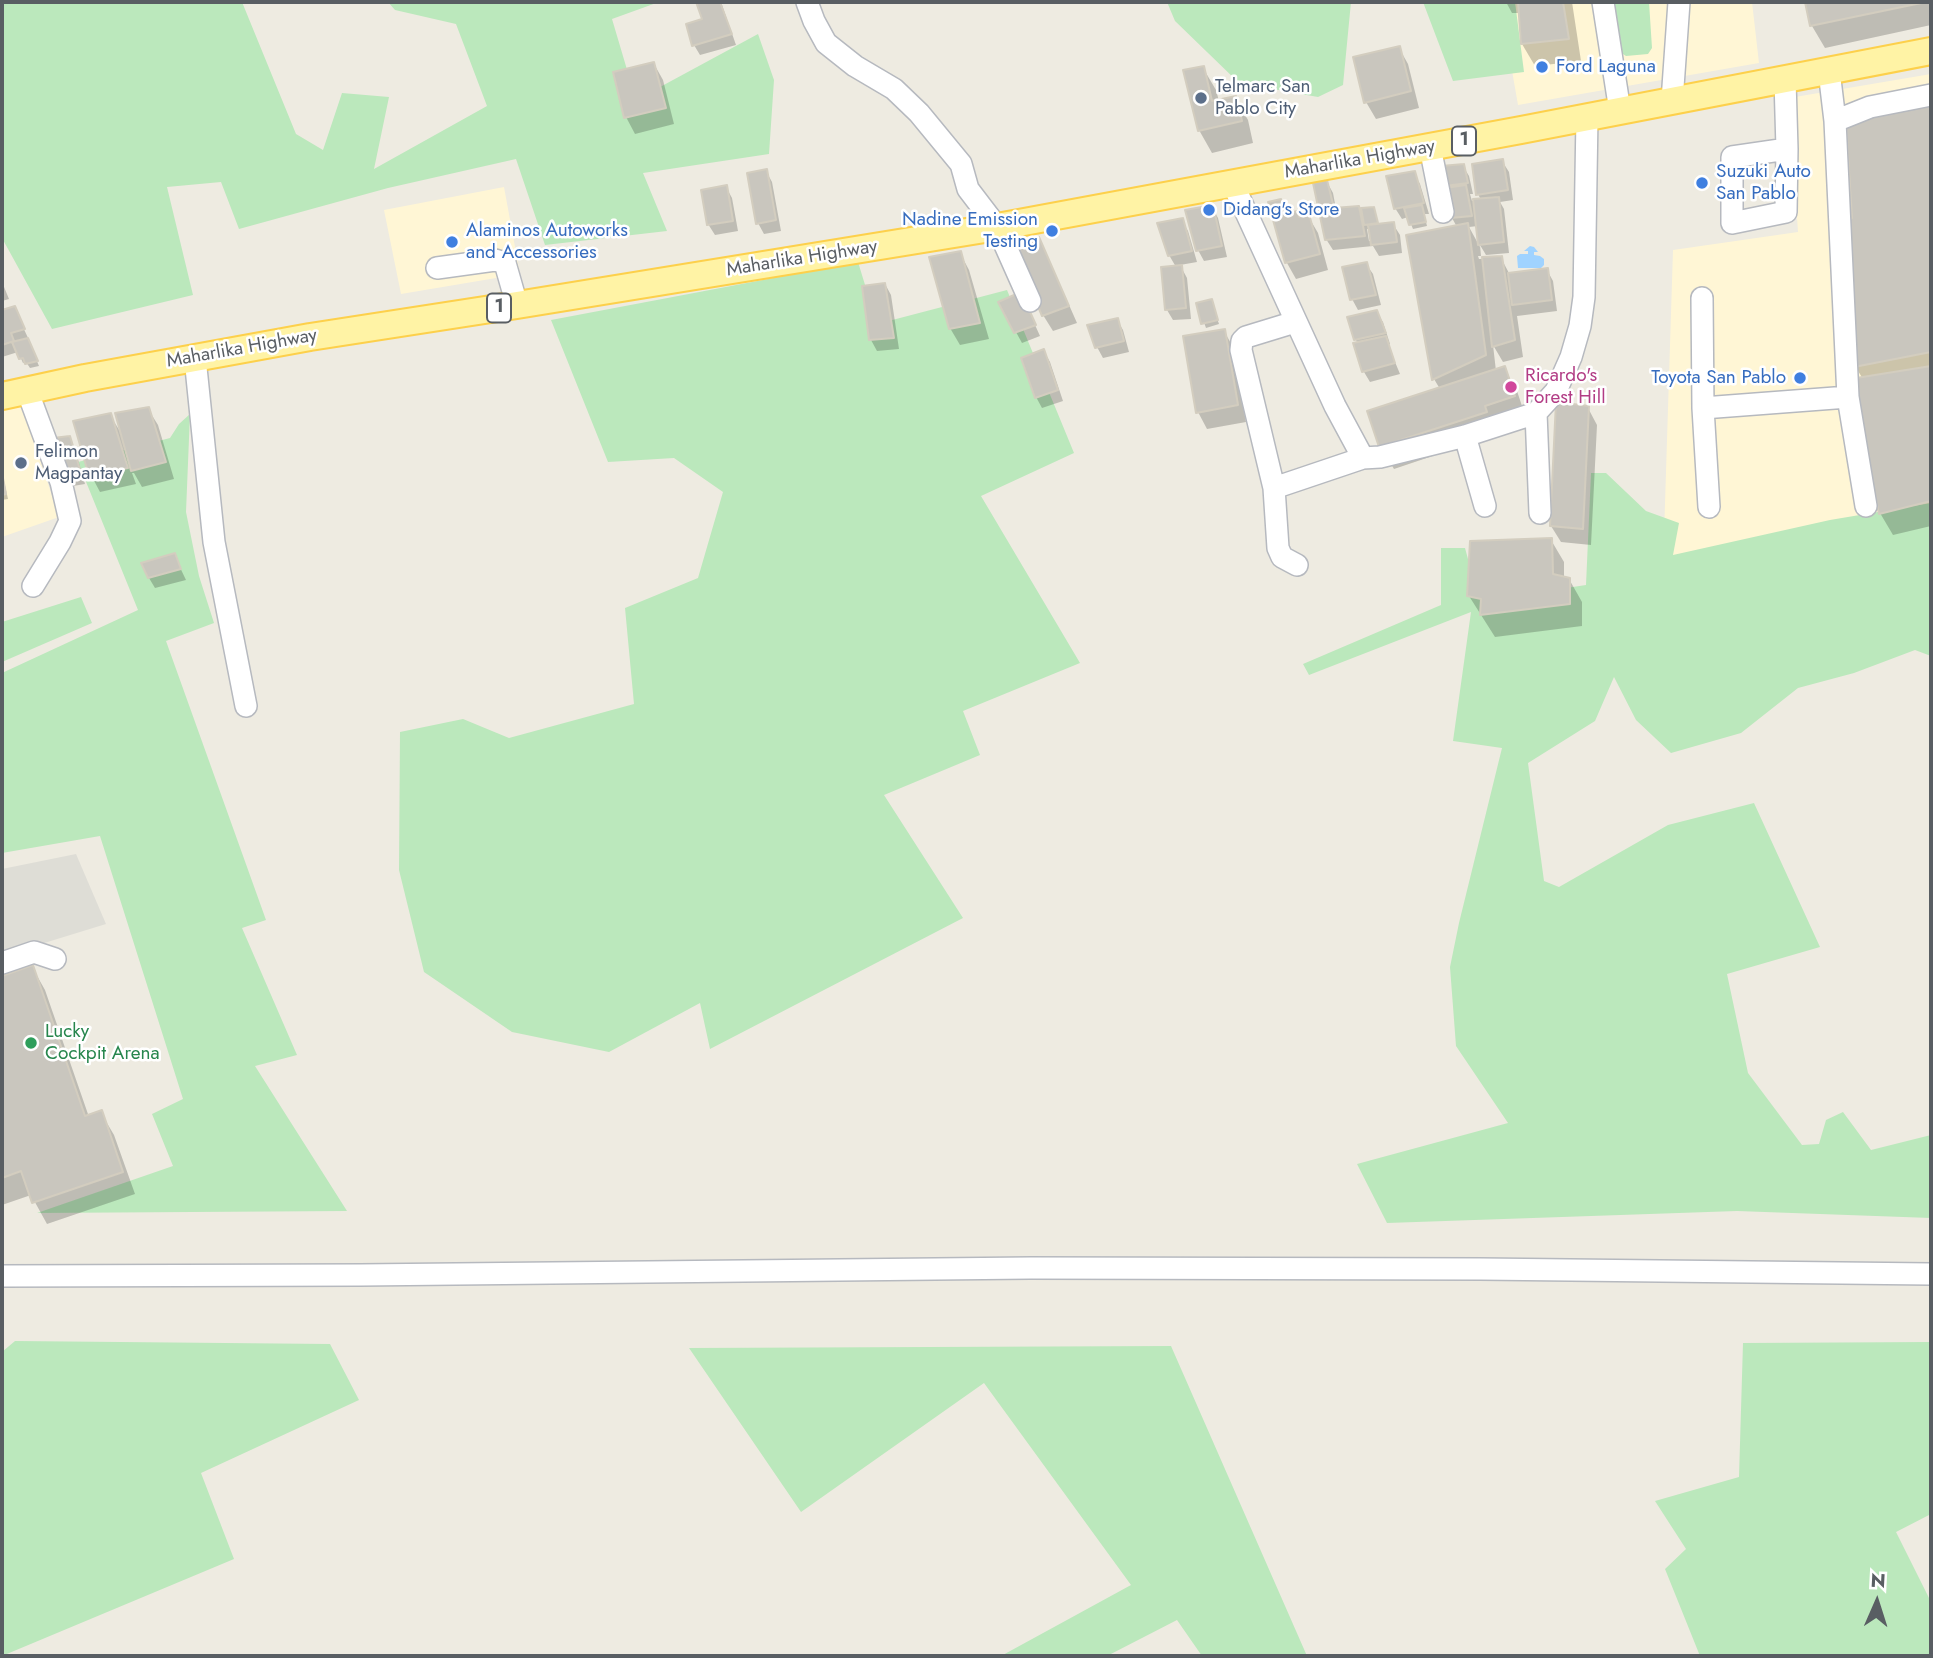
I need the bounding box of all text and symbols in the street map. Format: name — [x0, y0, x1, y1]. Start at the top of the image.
place label: Ford Laguna — [1556, 56, 1656, 78]
marker: Ford Laguna — [1534, 59, 1550, 75]
place label: Telmarc San Pablo City — [1215, 76, 1311, 120]
marker: Telmarc San Pablo City — [1193, 90, 1209, 106]
road number: 1 — [1452, 126, 1476, 156]
street label: Maharlika Highway — [1283, 136, 1437, 184]
place label: Suzuki Auto San Pablo — [1716, 161, 1811, 205]
marker: Suzuki Auto San Pablo — [1694, 175, 1710, 191]
place label: Didang's Store — [1223, 199, 1339, 221]
marker: Didang's Store — [1201, 202, 1217, 218]
place label: Nadine Emission Testing — [902, 209, 1038, 253]
place label: Alaminos Autoworks and Accessories — [466, 220, 628, 264]
marker: Nadine Emission Testing — [1044, 223, 1060, 239]
marker: Alaminos Autoworks and Accessories — [444, 234, 460, 250]
street label: Maharlika Highway — [725, 236, 879, 282]
road number: 1 — [487, 294, 511, 322]
street label: Maharlika Highway — [165, 325, 319, 373]
place label: Ricardo's Forest Hill — [1525, 365, 1606, 409]
place label: Toyota San Pablo — [1651, 367, 1786, 389]
marker: Toyota San Pablo — [1792, 370, 1808, 386]
marker: Ricardo's Forest Hill — [1503, 379, 1519, 395]
place label: Felimon Magpantay — [35, 441, 122, 485]
marker: Felimon Magpantay — [13, 455, 29, 471]
place label: Lucky Cockpit Arena — [45, 1021, 160, 1065]
marker: Lucky Cockpit Arena — [23, 1035, 39, 1051]
north arrow — [1842, 1567, 1912, 1637]
text: N — [1870, 1567, 1886, 1594]

